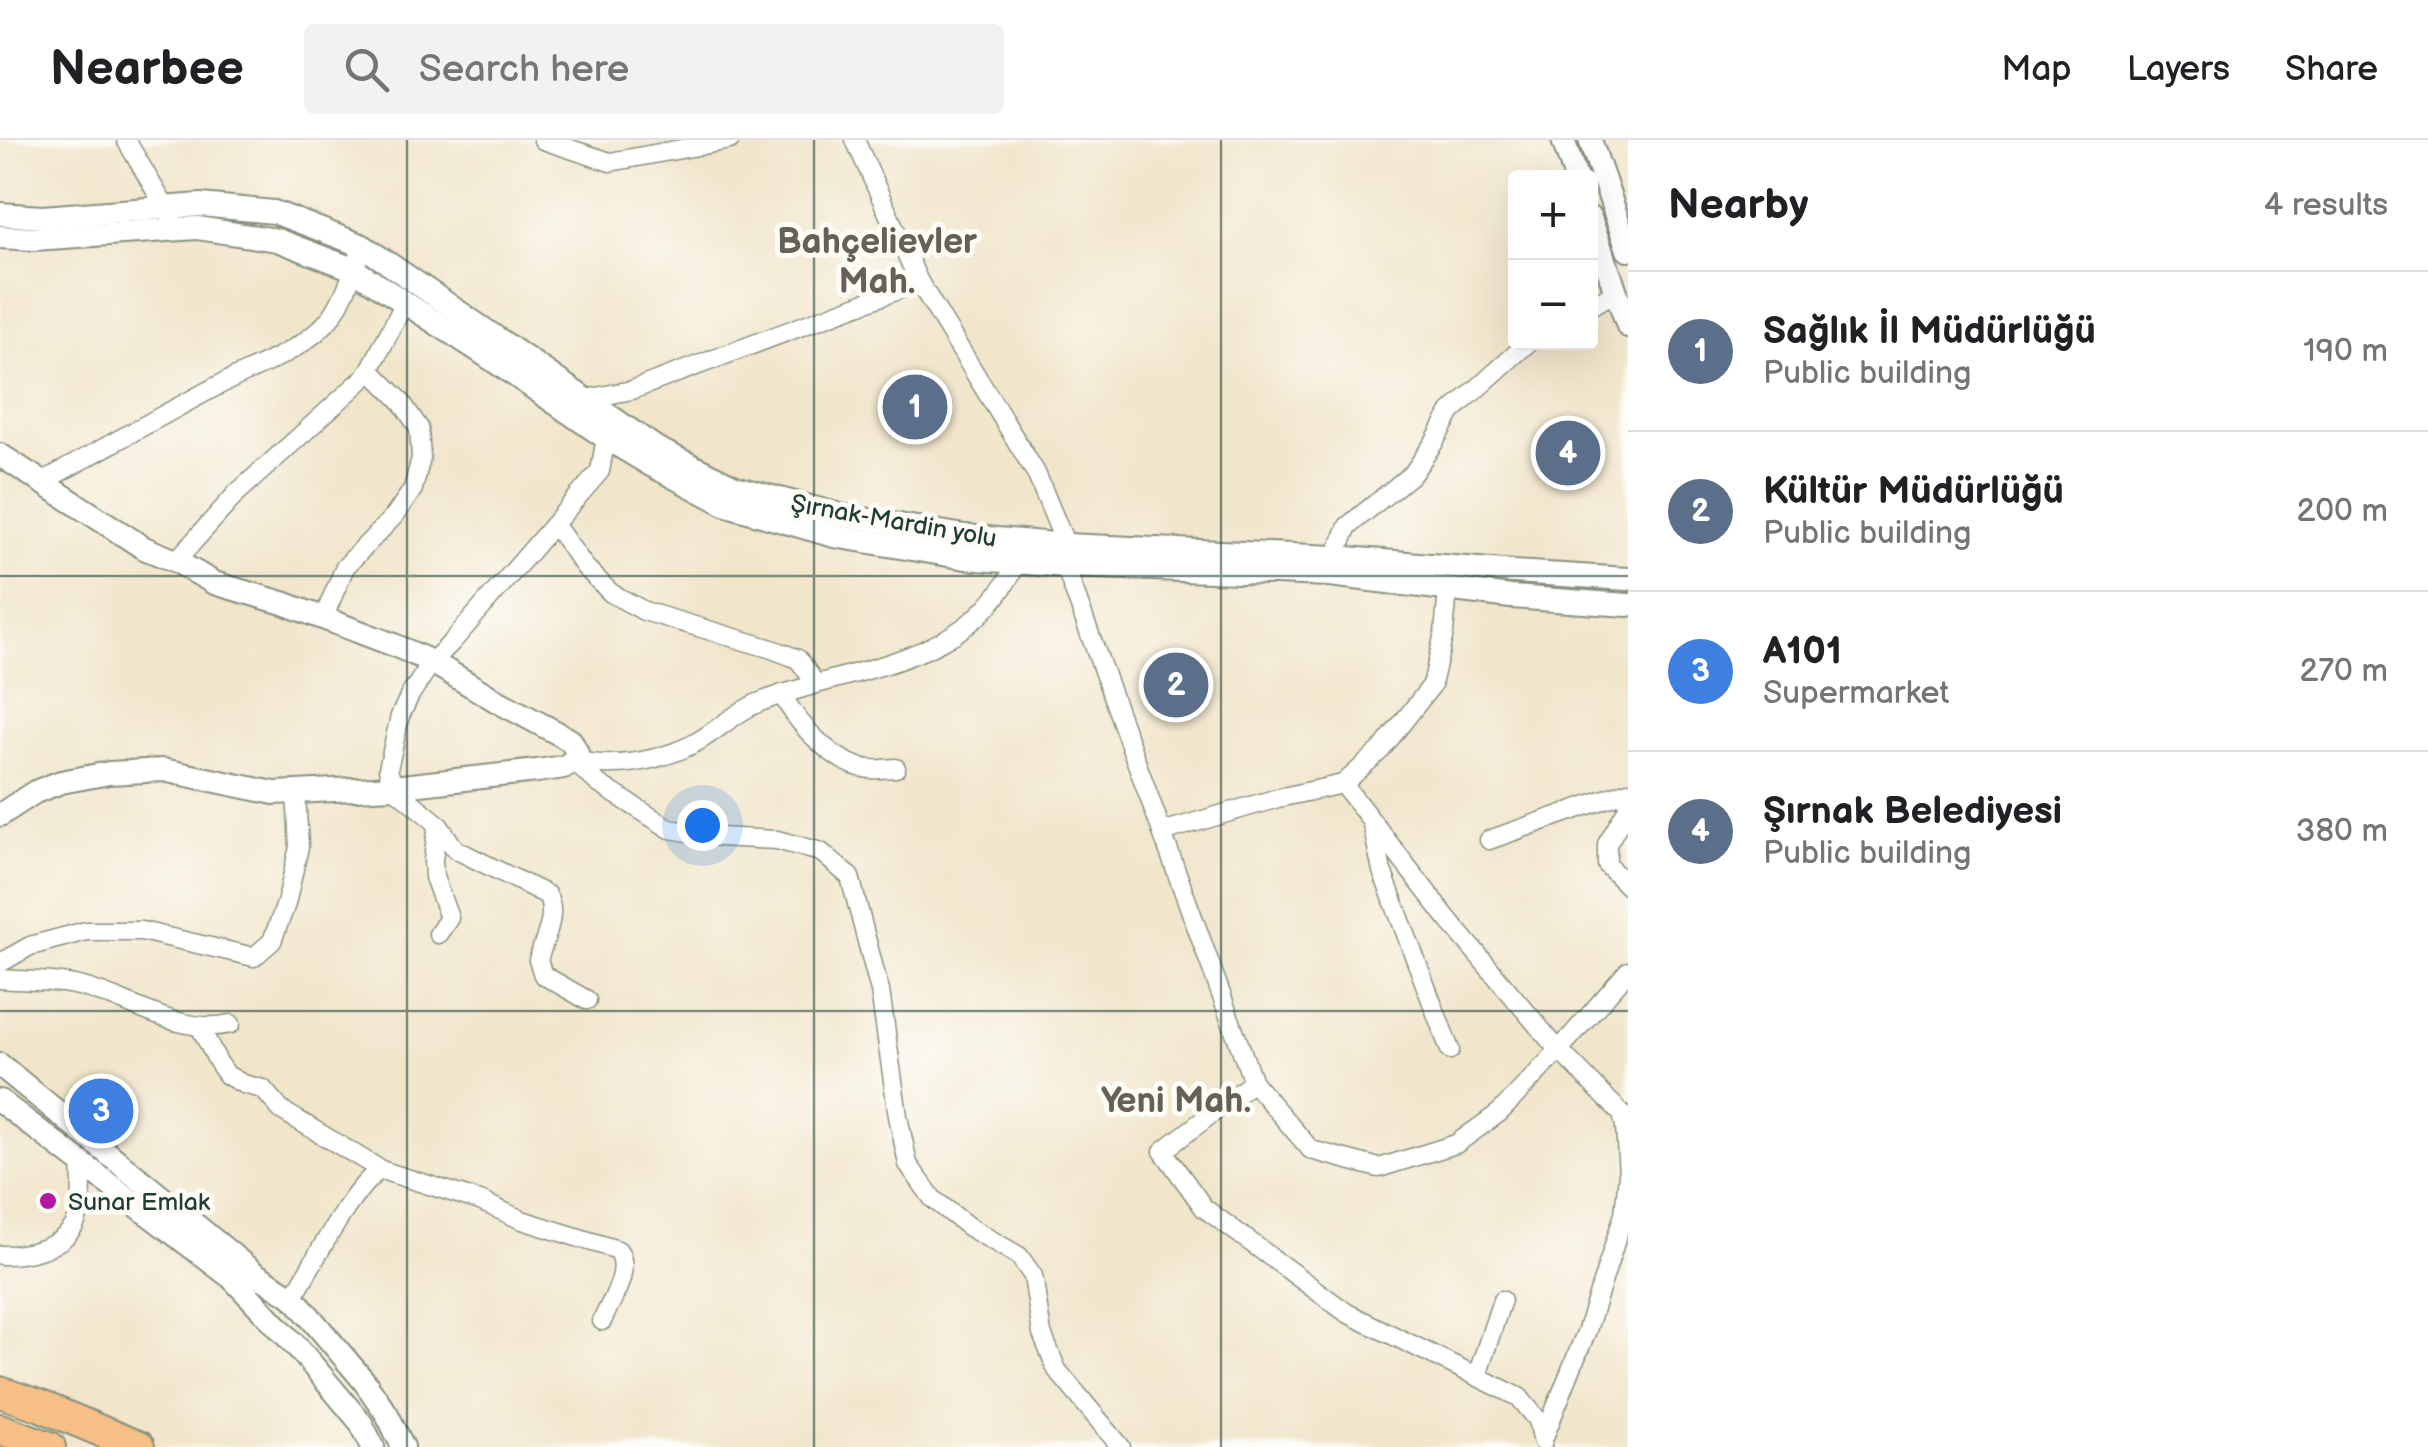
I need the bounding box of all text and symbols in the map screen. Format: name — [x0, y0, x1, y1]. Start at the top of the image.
search box — [304, 24, 1004, 114]
text: Nearbee — [50, 41, 244, 98]
icon: search — [339, 42, 394, 97]
text: Search here — [419, 47, 629, 92]
text: Map — [2001, 48, 2072, 91]
text: Layers — [2127, 48, 2230, 91]
text: Share — [2285, 48, 2378, 91]
map controls — [1508, 170, 1598, 350]
button: + — [1508, 170, 1598, 260]
text: Nearby — [1668, 180, 1808, 231]
text: 4 results — [2264, 186, 2388, 225]
district label: Bahçelievler Mah. — [777, 221, 978, 304]
button: − — [1508, 260, 1598, 350]
text: Sağlık İl Müdürlüğü — [1763, 309, 2096, 354]
text: 1 — [1694, 332, 1707, 371]
text: 190 m — [2303, 332, 2388, 371]
text: Public building — [1763, 354, 1972, 393]
pin: 1 — [882, 370, 948, 444]
pin: 4 — [1536, 416, 1600, 490]
text: Kültür Müdürlüğü — [1763, 469, 2064, 514]
street label: Şırnak-Mardin yolu — [788, 488, 999, 555]
text: 2 — [1691, 492, 1710, 531]
text: 200 m — [2296, 492, 2388, 531]
text: Public building — [1763, 514, 1972, 553]
text: A101 — [1763, 629, 1842, 674]
pin: 2 — [1144, 648, 1208, 722]
text: 3 — [1691, 652, 1710, 691]
text: 270 m — [2299, 652, 2388, 691]
text: Supermarket — [1763, 674, 1949, 713]
text: Şırnak Belediyesi — [1763, 789, 2062, 834]
your location — [677, 800, 728, 851]
text: 4 — [1691, 812, 1710, 851]
text: 380 m — [2296, 812, 2388, 851]
text: Public building — [1763, 834, 1972, 873]
pin: 3 — [68, 1074, 134, 1148]
district label: Yeni Mah. — [1101, 1080, 1251, 1123]
place label: Sunar Emlak — [68, 1187, 211, 1218]
marker: Sunar Emlak — [37, 1190, 59, 1212]

